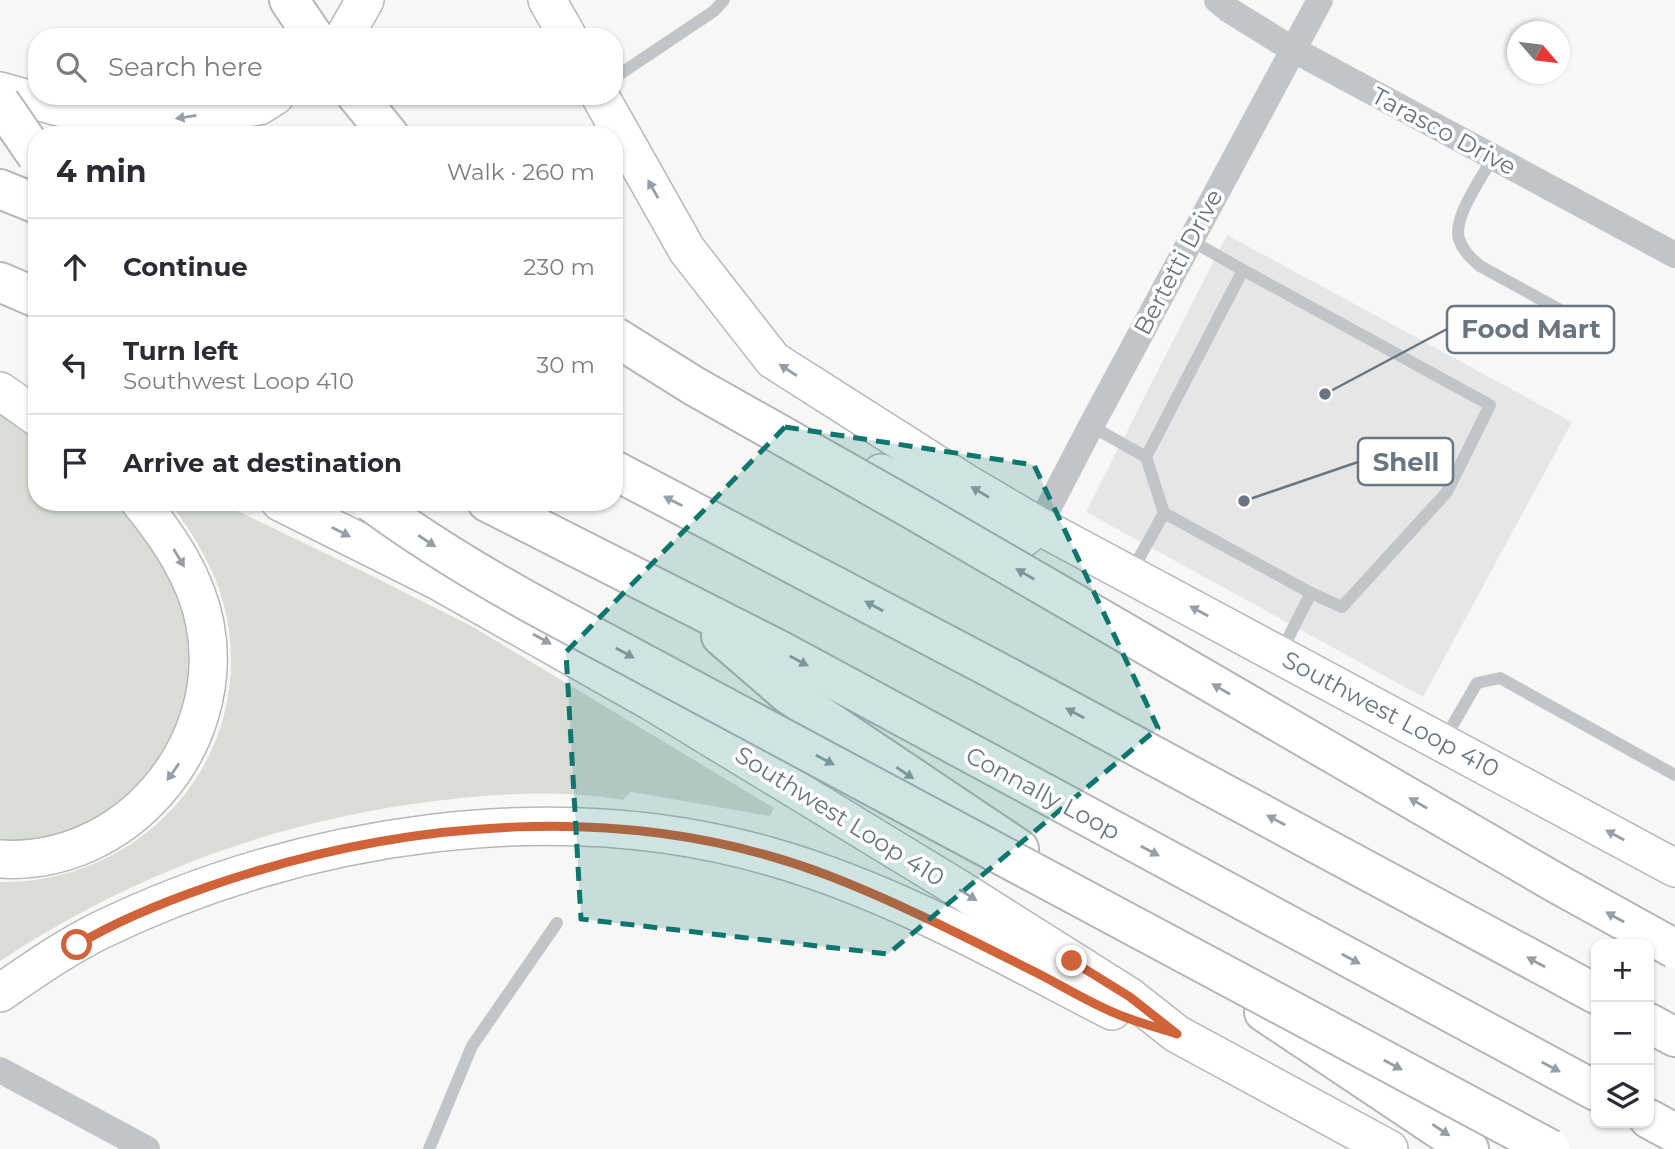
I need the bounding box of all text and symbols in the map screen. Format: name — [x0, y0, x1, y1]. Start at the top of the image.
north arrow — [1507, 21, 1570, 84]
search box — [28, 28, 623, 105]
icon: search — [52, 48, 90, 86]
text: Search here — [108, 51, 263, 83]
street label: Tarasco Drive — [1367, 81, 1521, 181]
one-way arrow — [174, 112, 196, 123]
text: 4 min — [56, 153, 146, 190]
text: Walk · 260 m — [447, 158, 595, 186]
one-way arrow — [647, 180, 659, 199]
street label: Bertetti Drive — [1127, 184, 1229, 340]
icon: ahead — [56, 248, 94, 286]
text: Continue — [123, 251, 248, 283]
text: 230 m — [523, 253, 595, 281]
callout: Food Mart — [1447, 306, 1614, 353]
text: Food Mart — [1461, 313, 1601, 345]
text: Turn left — [123, 335, 239, 367]
icon: left — [56, 346, 94, 384]
text: 30 m — [536, 351, 595, 379]
one-way arrow — [778, 363, 798, 376]
text: Southwest Loop 410 — [123, 367, 354, 395]
callout: Shell — [1358, 438, 1453, 485]
icon: arrive — [56, 444, 94, 482]
text: Shell — [1373, 446, 1439, 478]
text: Arrive at destination — [123, 447, 402, 479]
one-way arrow — [971, 485, 990, 498]
one-way arrow — [663, 495, 683, 506]
one-way arrow — [331, 527, 351, 538]
one-way arrow — [417, 535, 436, 548]
one-way arrow — [173, 548, 185, 567]
one-way arrow — [1015, 568, 1034, 580]
one-way arrow — [864, 601, 884, 612]
one-way arrow — [1189, 605, 1209, 617]
one-way arrow — [532, 633, 552, 645]
street label: Southwest Loop 410 — [1278, 645, 1504, 783]
one-way arrow — [615, 647, 635, 659]
one-way arrow — [790, 655, 809, 667]
one-way arrow — [1212, 683, 1231, 695]
one-way arrow — [1065, 707, 1085, 719]
street label: Southwest Loop 410 — [730, 740, 950, 892]
street label: Connally Loop — [961, 740, 1125, 846]
one-way arrow — [815, 755, 835, 766]
one-way arrow — [167, 763, 180, 782]
one-way arrow — [896, 766, 915, 779]
one-way arrow — [1408, 797, 1427, 809]
one-way arrow — [1266, 814, 1286, 826]
one-way arrow — [1605, 829, 1625, 841]
one-way arrow — [1141, 845, 1160, 857]
one-way arrow — [958, 888, 978, 901]
one-way arrow — [1605, 911, 1625, 922]
route start — [61, 929, 92, 960]
map controls — [1591, 939, 1654, 1128]
button: + — [1591, 939, 1654, 1002]
route end — [1056, 945, 1087, 976]
one-way arrow — [1341, 953, 1361, 965]
one-way arrow — [1527, 956, 1546, 968]
button: − — [1591, 1002, 1654, 1065]
one-way arrow — [1383, 1059, 1403, 1071]
one-way arrow — [1541, 1061, 1561, 1072]
button: layers — [1591, 1065, 1654, 1128]
one-way arrow — [1432, 1123, 1450, 1137]

